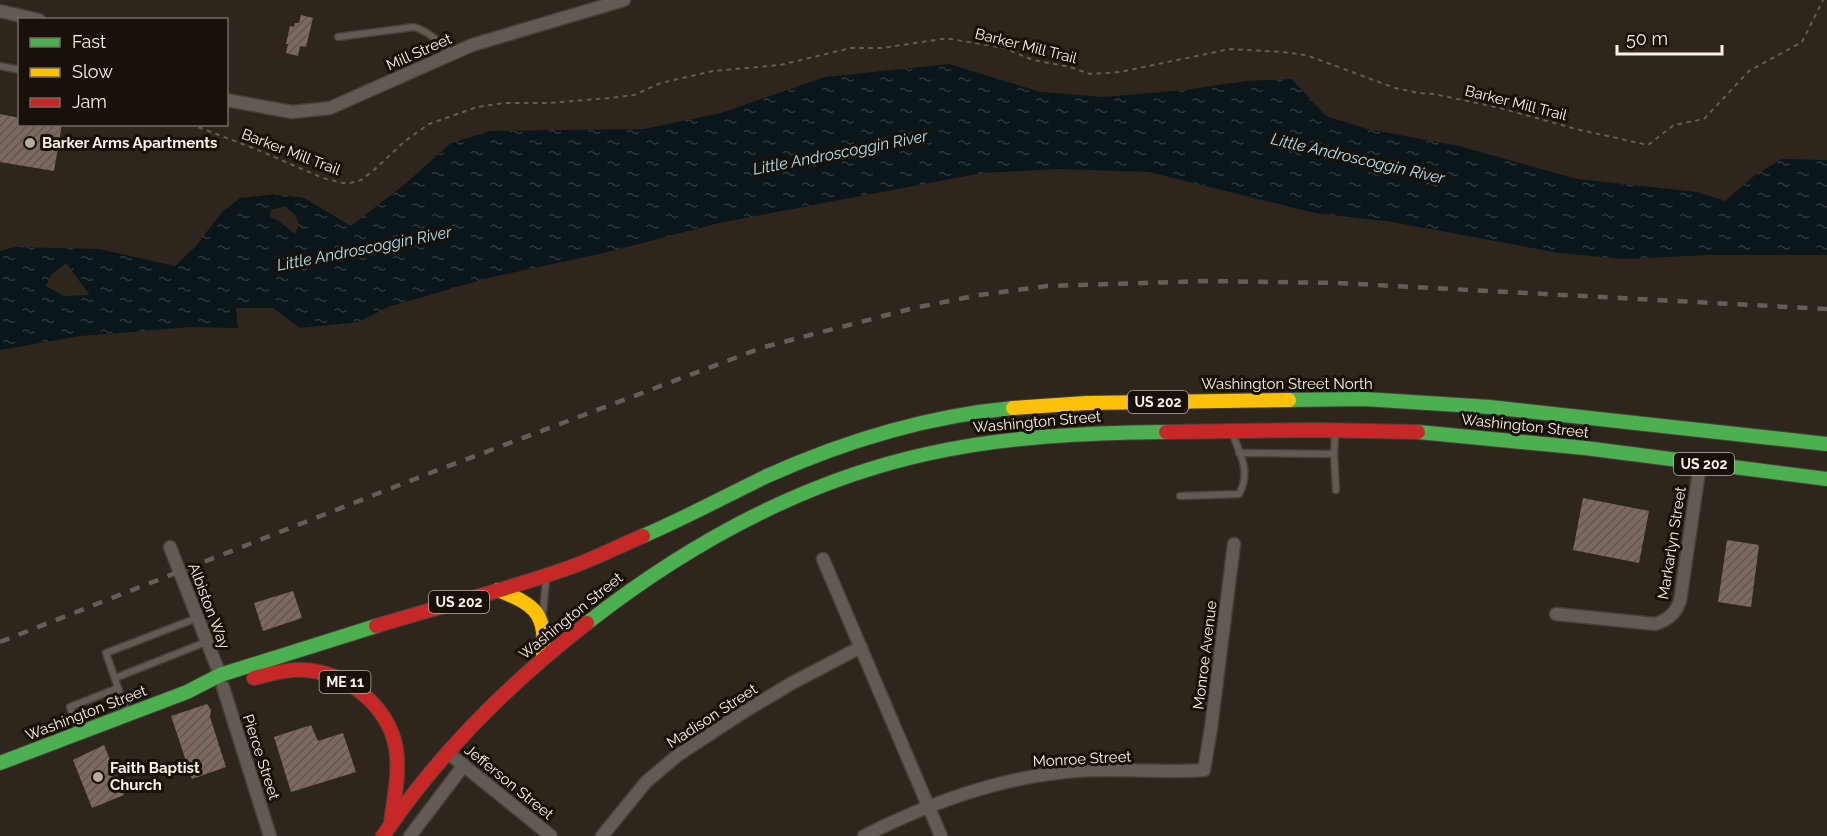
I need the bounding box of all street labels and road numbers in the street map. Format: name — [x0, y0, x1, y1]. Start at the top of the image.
street label: Barker Mill Trail — [973, 25, 1080, 68]
street label: Mill Street — [384, 30, 454, 74]
street label: Barker Mill Trail — [1463, 82, 1570, 125]
street label: Barker Mill Trail — [239, 125, 344, 179]
street label: Washington Street North — [1201, 375, 1373, 393]
road number: US 202 — [1128, 391, 1188, 413]
street label: Washington Street — [972, 407, 1102, 437]
street label: Washington Street — [1460, 410, 1590, 442]
road number: US 202 — [1674, 453, 1734, 475]
street label: Markarlyn Street — [1654, 485, 1690, 601]
street label: Albiston Way — [184, 560, 234, 652]
street label: Washington Street — [515, 569, 627, 663]
road number: US 202 — [429, 591, 489, 613]
street label: Monroe Avenue — [1189, 599, 1221, 710]
road number: ME 11 — [320, 671, 370, 693]
street label: Madison Street — [663, 680, 761, 752]
street label: Washington Street — [23, 682, 149, 744]
street label: Pierce Street — [239, 712, 283, 802]
street label: Jefferson Street — [461, 741, 557, 823]
street label: Monroe Street — [1032, 747, 1132, 771]

